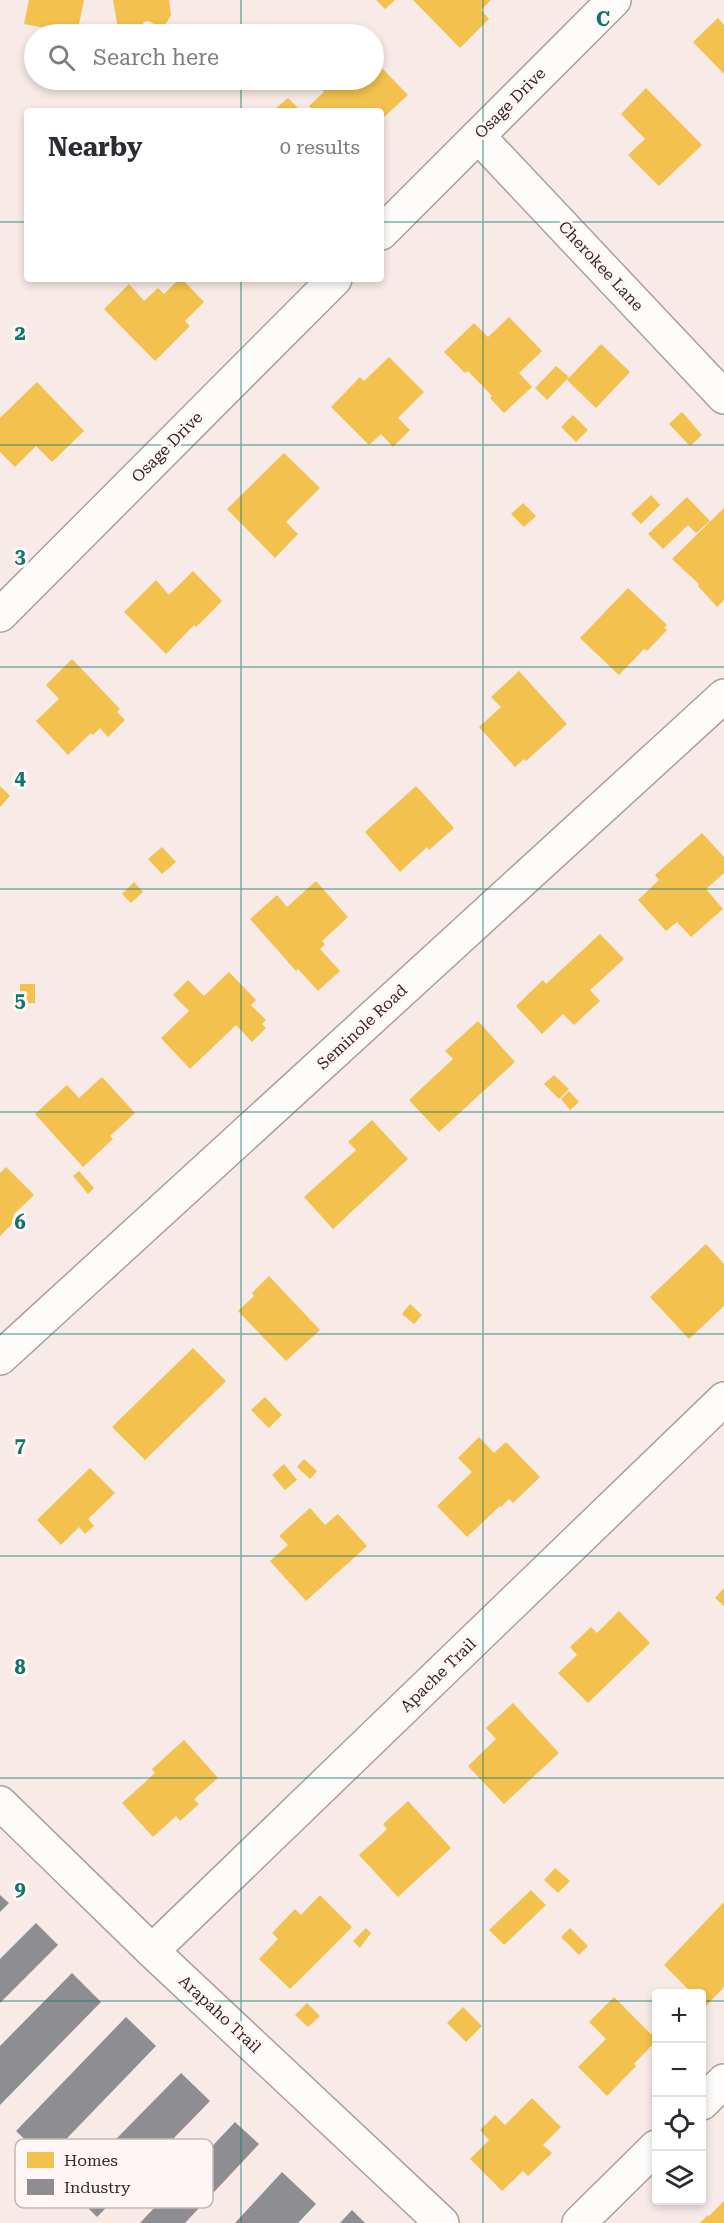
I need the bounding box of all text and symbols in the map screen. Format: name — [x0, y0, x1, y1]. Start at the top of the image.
text: C — [596, 7, 610, 31]
search box — [24, 24, 384, 90]
icon: search — [45, 41, 78, 74]
text: Search here — [93, 45, 219, 70]
street label: Osage Drive — [471, 64, 549, 142]
text: Nearby — [48, 132, 142, 162]
text: 0 results — [280, 135, 360, 159]
street label: Cherokee Lane — [554, 217, 648, 315]
text: 2 — [14, 321, 26, 345]
street label: Osage Drive — [128, 408, 206, 486]
text: 3 — [14, 544, 26, 568]
text: 4 — [14, 766, 26, 790]
street label: Seminole Road — [313, 981, 411, 1073]
text: 5 — [14, 988, 26, 1012]
text: 6 — [14, 1210, 26, 1234]
text: 7 — [14, 1433, 26, 1457]
street label: Apache Trail — [396, 1634, 480, 1716]
text: 8 — [14, 1655, 26, 1679]
text: 9 — [14, 1877, 26, 1901]
street label: Arapaho Trail — [175, 1971, 265, 2057]
map controls — [652, 1989, 706, 2205]
button: + — [652, 1989, 706, 2043]
button: − — [652, 2043, 706, 2097]
button: locate — [652, 2097, 706, 2151]
legend — [15, 2139, 213, 2208]
text: Homes — [64, 2151, 118, 2170]
button: layers — [652, 2151, 706, 2205]
text: Industry — [64, 2178, 131, 2197]

